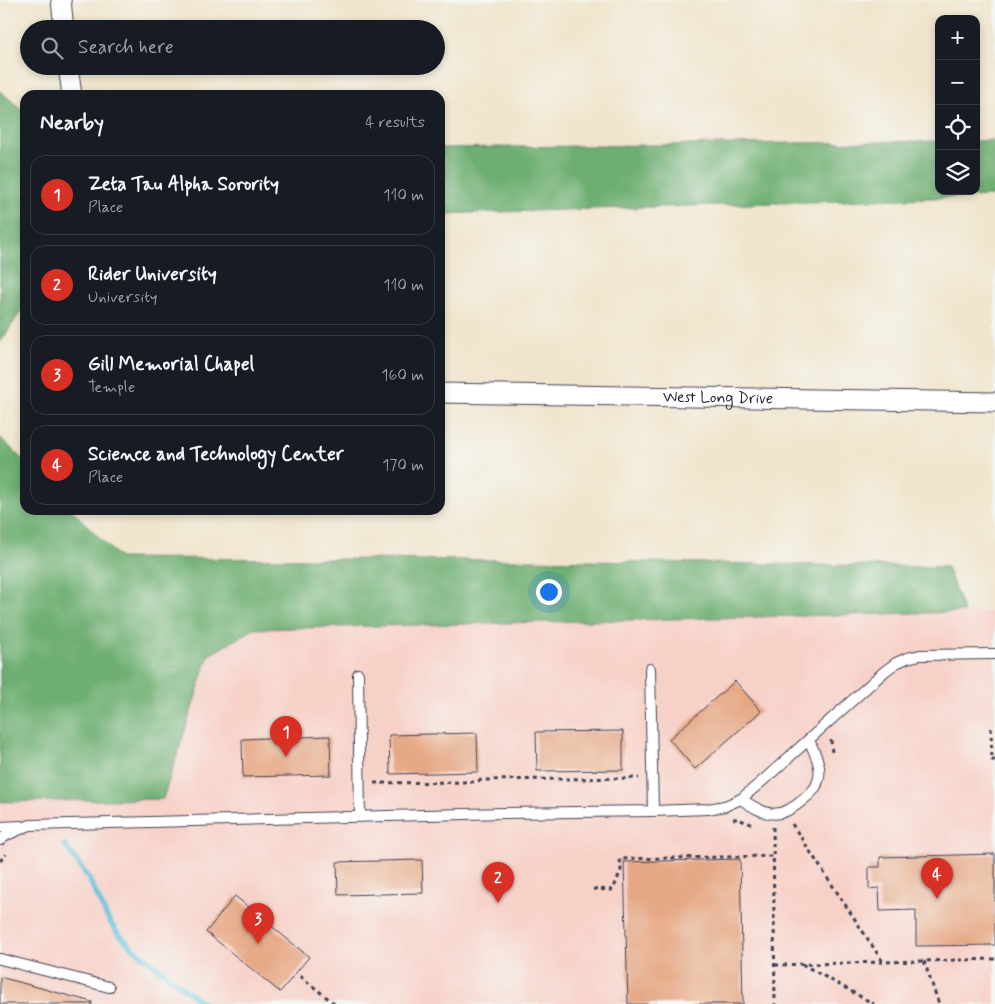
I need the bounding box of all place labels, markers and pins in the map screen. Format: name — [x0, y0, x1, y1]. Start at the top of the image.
pin: 1 — [270, 716, 302, 757]
pin: 4 — [921, 858, 953, 899]
pin: 2 — [482, 862, 514, 903]
pin: 3 — [242, 903, 274, 944]

